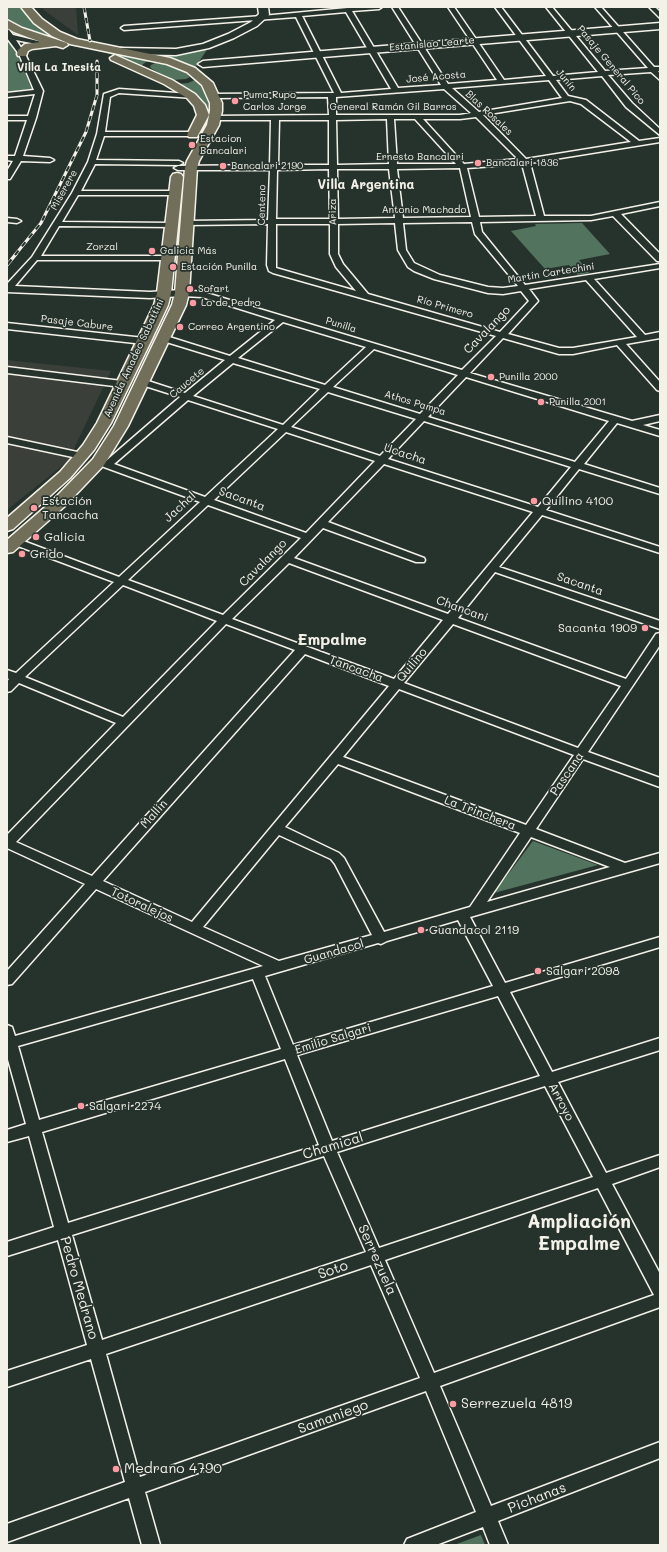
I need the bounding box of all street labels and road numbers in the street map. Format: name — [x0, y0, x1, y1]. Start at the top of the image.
street label: Pasaje General Pico — [574, 23, 648, 107]
street label: Estanislao Learte — [389, 34, 475, 54]
street label: Junín — [553, 66, 579, 94]
street label: José Acosta — [406, 68, 466, 86]
street label: Blas Rosales — [463, 88, 515, 138]
street label: General Ramón Gil Barros — [329, 101, 457, 113]
street label: Ernesto Bancalari — [376, 151, 464, 163]
street label: Miserere — [48, 168, 80, 212]
street label: Centeno — [256, 184, 268, 226]
street label: Ariza — [327, 199, 339, 225]
street label: Antonio Machado — [382, 204, 466, 216]
street label: Zorzal — [86, 241, 118, 253]
street label: Martín Cartechini — [507, 260, 595, 286]
street label: Río Primero — [415, 293, 475, 321]
street label: Avenida Amadeo Sabattini — [101, 297, 167, 419]
street label: Cavalango — [461, 303, 513, 357]
street label: Pasaje Cabure — [40, 313, 114, 333]
street label: Punilla — [324, 315, 358, 335]
street label: Caucete — [167, 365, 207, 401]
street label: Athos Pampa — [383, 388, 447, 418]
street label: Ucacha — [382, 440, 428, 468]
street label: Sacanta — [217, 484, 267, 514]
street label: Jachal — [161, 489, 199, 525]
street label: Cavalango — [236, 536, 290, 590]
street label: Sacanta — [555, 569, 605, 599]
street label: Chancani — [434, 593, 490, 625]
street label: Quilino — [394, 645, 430, 685]
street label: Tancacha — [327, 653, 385, 685]
street label: Pascana — [547, 750, 587, 798]
street label: La Trinchera — [442, 793, 518, 833]
street label: Mallín — [137, 797, 171, 831]
street label: Totoralejos — [109, 884, 175, 926]
street label: Guandacol — [302, 937, 366, 967]
street label: Emilio Salgari — [293, 1021, 373, 1057]
street label: Arroyo — [545, 1081, 577, 1123]
street label: Chamical — [301, 1129, 365, 1163]
street label: Serrezuela — [354, 1222, 400, 1298]
street label: Pedro Medrano — [56, 1235, 102, 1341]
street label: Soto — [316, 1257, 350, 1283]
street label: Samaniego — [296, 1397, 370, 1437]
street label: Pichanas — [506, 1479, 568, 1517]

